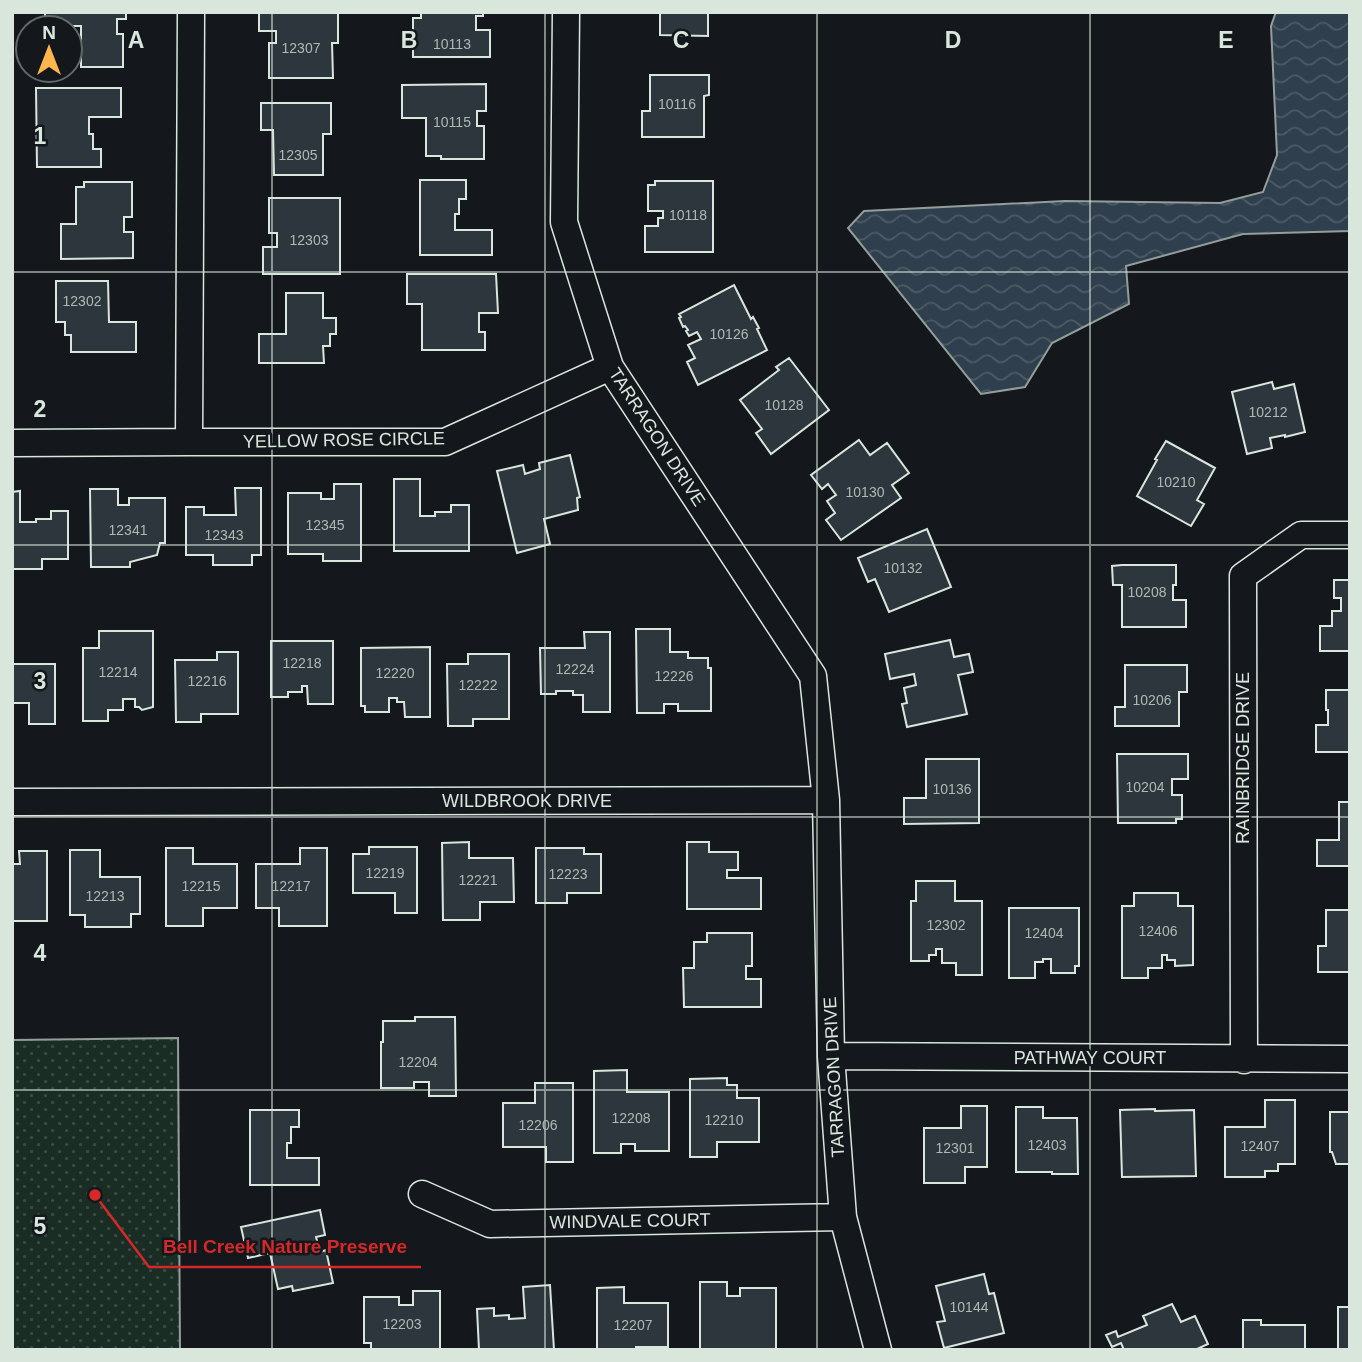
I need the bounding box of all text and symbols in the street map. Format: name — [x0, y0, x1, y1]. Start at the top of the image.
north arrow — [14, 14, 84, 84]
text: N — [42, 22, 56, 43]
text: A — [128, 27, 144, 53]
text: B — [401, 27, 417, 53]
text: C — [673, 27, 689, 53]
text: D — [945, 27, 961, 53]
text: E — [1218, 27, 1234, 53]
house number: 10113 — [433, 36, 471, 52]
house number: 12307 — [282, 40, 321, 56]
house number: 10116 — [658, 96, 696, 112]
house number: 10115 — [433, 114, 471, 130]
text: 1 — [34, 123, 47, 149]
house number: 12305 — [279, 147, 318, 163]
house number: 10118 — [669, 207, 707, 223]
house number: 12303 — [290, 232, 329, 248]
house number: 12302 — [63, 293, 102, 309]
house number: 10126 — [710, 326, 749, 342]
street label: TARRAGON DRIVE — [605, 364, 709, 510]
text: 2 — [34, 396, 46, 422]
house number: 10128 — [765, 397, 804, 413]
house number: 10212 — [1249, 404, 1288, 420]
street label: YELLOW ROSE CIRCLE — [243, 428, 445, 452]
house number: 10210 — [1157, 474, 1196, 490]
house number: 10130 — [846, 484, 885, 500]
house number: 12345 — [306, 517, 345, 533]
house number: 12341 — [109, 522, 148, 538]
house number: 12343 — [205, 527, 244, 543]
house number: 10132 — [884, 560, 923, 576]
house number: 10208 — [1128, 584, 1167, 600]
house number: 12218 — [283, 655, 322, 671]
house number: 12224 — [556, 661, 595, 677]
house number: 12214 — [99, 664, 138, 680]
house number: 12220 — [376, 665, 415, 681]
text: 3 — [34, 668, 46, 694]
house number: 12226 — [655, 668, 694, 684]
street label: RAINBRIDGE DRIVE — [1233, 672, 1253, 844]
house number: 12216 — [188, 673, 227, 689]
house number: 12222 — [459, 677, 498, 693]
house number: 10206 — [1133, 692, 1172, 708]
house number: 10204 — [1126, 779, 1165, 795]
house number: 10136 — [933, 781, 972, 797]
street label: WILDBROOK DRIVE — [442, 791, 612, 811]
house number: 12219 — [366, 865, 405, 881]
house number: 12223 — [549, 866, 588, 882]
house number: 12221 — [459, 872, 498, 888]
house number: 12215 — [182, 878, 221, 894]
house number: 12217 — [272, 878, 311, 894]
house number: 12213 — [86, 888, 125, 904]
house number: 12302 — [927, 917, 966, 933]
house number: 12406 — [1139, 923, 1178, 939]
house number: 12404 — [1025, 925, 1064, 941]
text: 4 — [34, 940, 47, 966]
street label: TARRAGON DRIVE — [820, 996, 848, 1158]
street label: PATHWAY COURT — [1014, 1048, 1166, 1068]
house number: 12204 — [399, 1054, 438, 1070]
house number: 12208 — [612, 1110, 651, 1126]
house number: 12210 — [705, 1112, 744, 1128]
house number: 12206 — [519, 1117, 558, 1133]
house number: 12403 — [1028, 1137, 1067, 1153]
house number: 12407 — [1241, 1138, 1280, 1154]
house number: 12301 — [936, 1140, 975, 1156]
street label: WINDVALE COURT — [549, 1210, 711, 1232]
text: 5 — [34, 1213, 47, 1239]
callout: Bell Creek Nature Preserve — [149, 1227, 421, 1267]
text: Bell Creek Nature Preserve — [163, 1236, 407, 1257]
house number: 10144 — [950, 1299, 989, 1315]
house number: 12203 — [383, 1316, 422, 1332]
house number: 12207 — [614, 1317, 653, 1333]

